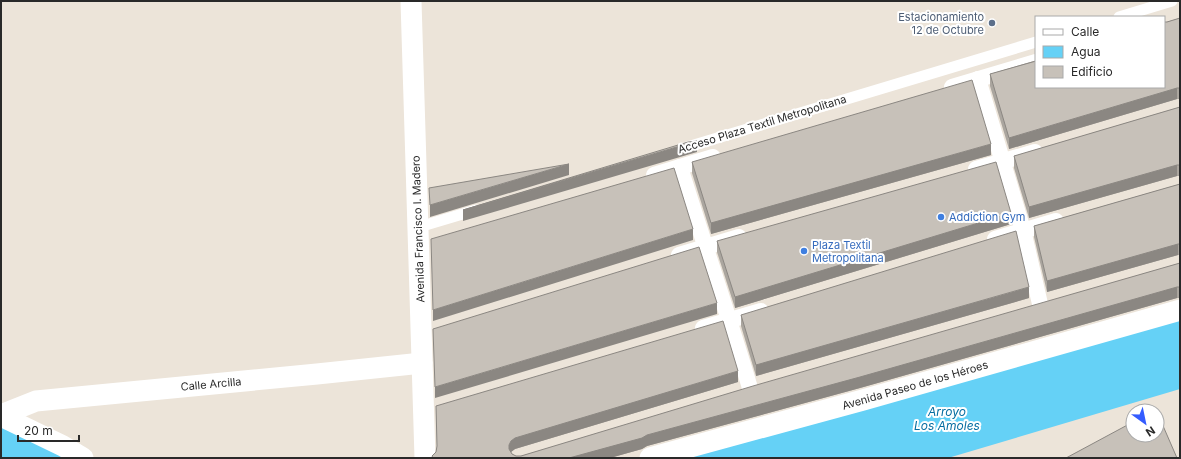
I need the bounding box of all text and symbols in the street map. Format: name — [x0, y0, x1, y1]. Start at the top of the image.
place label: Estacionamiento 12 de Octubre — [898, 10, 984, 37]
legend — [1035, 16, 1165, 88]
marker: Estacionamiento 12 de Octubre — [987, 18, 997, 28]
text: Calle — [1071, 24, 1099, 39]
text: Agua — [1071, 44, 1100, 59]
text: Edificio — [1071, 64, 1113, 79]
street label: Acceso Plaza Textil Metropolitana — [676, 92, 848, 156]
street label: Avenida Francisco I. Madero — [408, 155, 428, 303]
place label: Addiction Gym — [949, 210, 1025, 224]
marker: Addiction Gym — [936, 212, 946, 222]
place label: Plaza Textil Metropolitana — [812, 238, 884, 265]
marker: Plaza Textil Metropolitana — [799, 246, 809, 256]
street label: Avenida Paseo de los Héroes — [840, 357, 990, 413]
street label: Calle Arcilla — [180, 374, 242, 394]
north arrow — [1125, 403, 1165, 443]
water label: Arroyo Los Amoles — [914, 404, 980, 433]
scale bar — [18, 417, 79, 443]
text: 20 m — [24, 423, 53, 438]
text: N — [1143, 423, 1158, 440]

